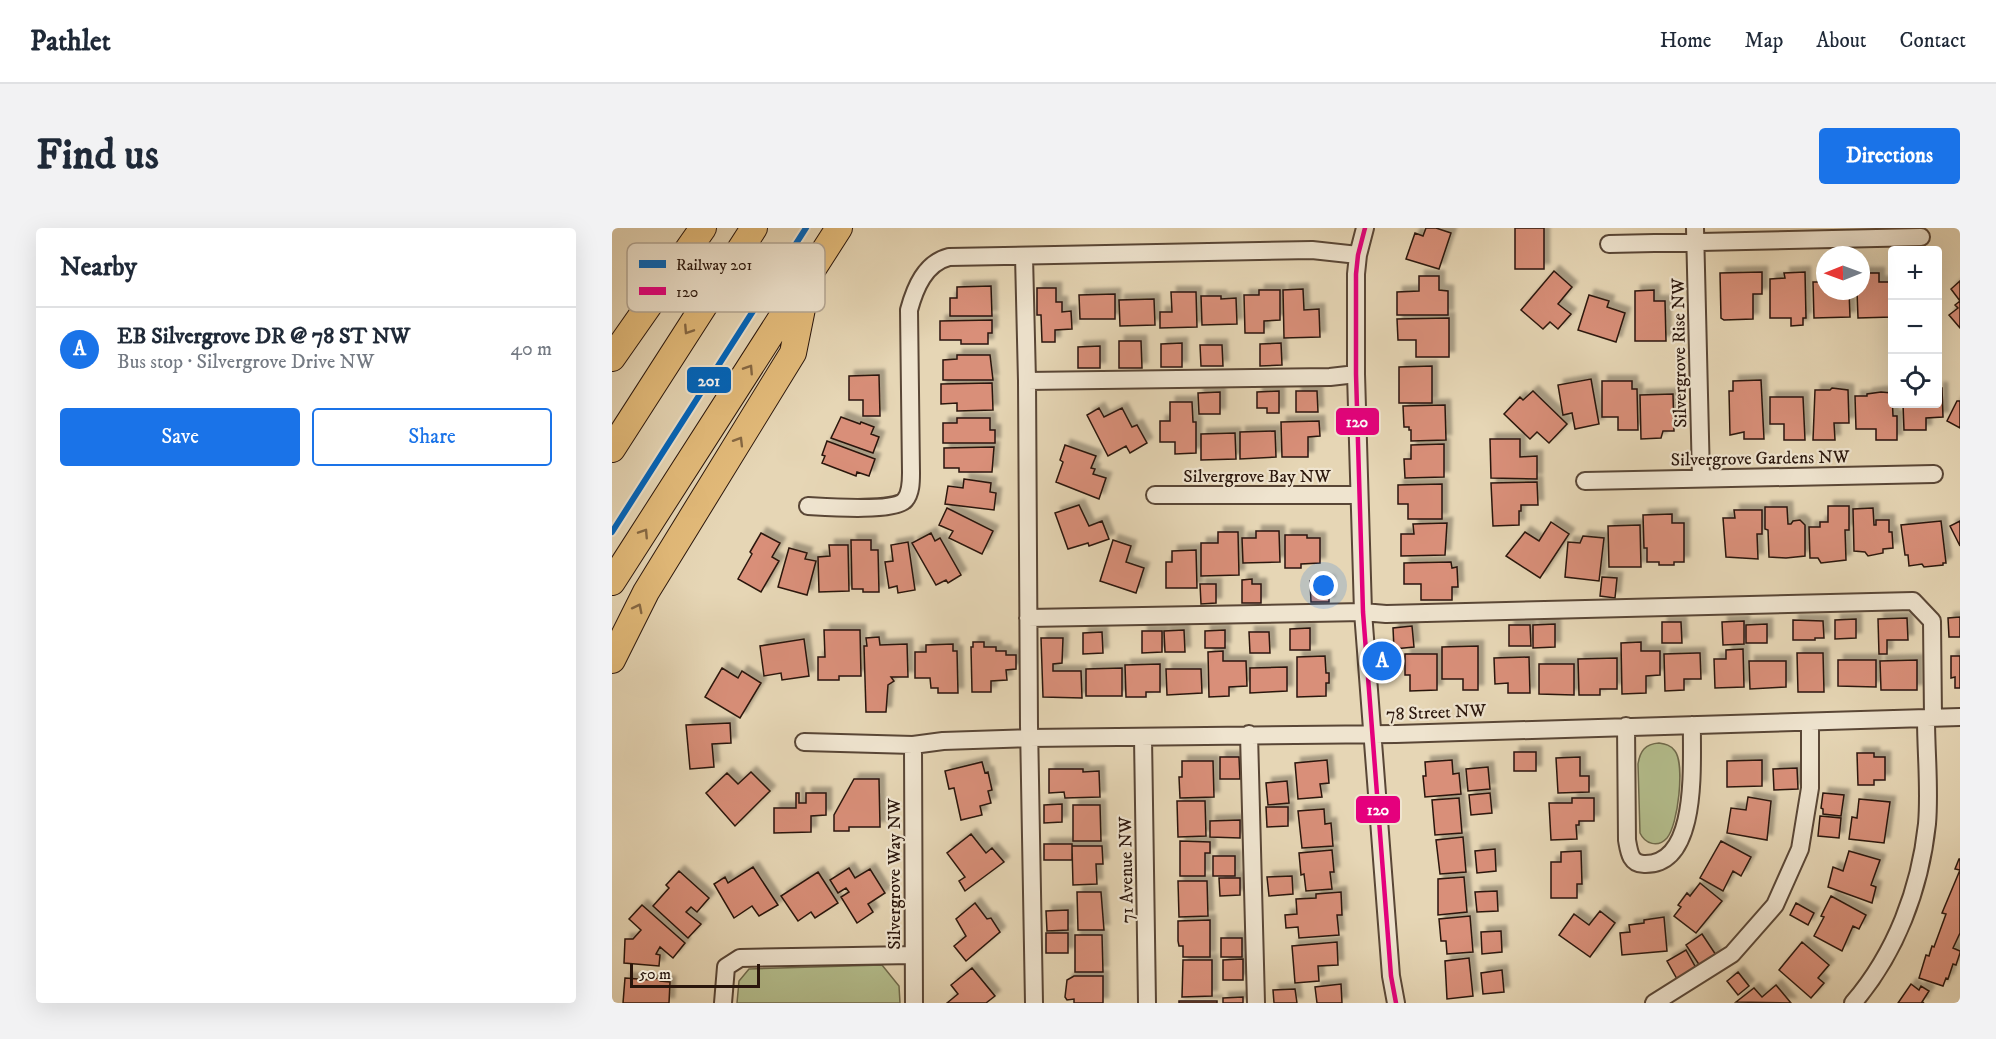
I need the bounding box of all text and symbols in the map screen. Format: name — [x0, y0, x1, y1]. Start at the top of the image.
text: Pathlet — [30, 24, 111, 59]
text: Home — [1660, 28, 1712, 54]
text: Map — [1745, 28, 1783, 54]
text: About — [1816, 28, 1867, 54]
text: Contact — [1900, 28, 1966, 54]
button: Directions — [1819, 128, 1960, 184]
text: Find us — [36, 130, 159, 182]
legend — [627, 243, 825, 312]
north arrow — [1816, 246, 1870, 300]
map controls — [1888, 246, 1942, 408]
button: + — [1888, 246, 1942, 300]
text: Nearby — [60, 251, 137, 284]
text: Railway 201 — [676, 255, 753, 275]
street label: Silvergrove Rise NW — [1668, 277, 1692, 428]
text: 120 — [676, 282, 698, 302]
button: − — [1888, 300, 1942, 354]
text: EB Silvergrove DR @ 78 ST NW — [117, 323, 410, 350]
one-way arrow — [684, 324, 696, 334]
text: A — [73, 337, 86, 362]
text: 40 m — [510, 337, 552, 362]
text: Bus stop · Silvergrove Drive NW — [117, 350, 374, 375]
button: locate — [1888, 354, 1942, 408]
one-way arrow — [741, 364, 752, 375]
line badge: 201 — [686, 366, 732, 394]
text: 201 — [698, 371, 720, 391]
line badge: 120 — [1335, 407, 1380, 436]
button: Save — [60, 408, 300, 466]
button: Share — [312, 408, 552, 466]
text: 120 — [1346, 412, 1369, 432]
one-way arrow — [731, 437, 743, 447]
street label: Silvergrove Gardens NW — [1671, 446, 1850, 472]
street label: Silvergrove Bay NW — [1183, 466, 1331, 488]
one-way arrow — [636, 529, 648, 539]
your location — [1309, 571, 1338, 600]
one-way arrow — [631, 603, 643, 614]
pin: A — [1362, 638, 1402, 684]
street label: 78 Street NW — [1386, 700, 1487, 726]
line badge: 120 — [1355, 795, 1401, 824]
street label: Silvergrove Way NW — [884, 798, 906, 950]
text: 120 — [1367, 800, 1390, 820]
street label: 71 Avenue NW — [1115, 816, 1139, 924]
scale bar — [630, 961, 760, 988]
text: 50 m — [639, 964, 671, 984]

